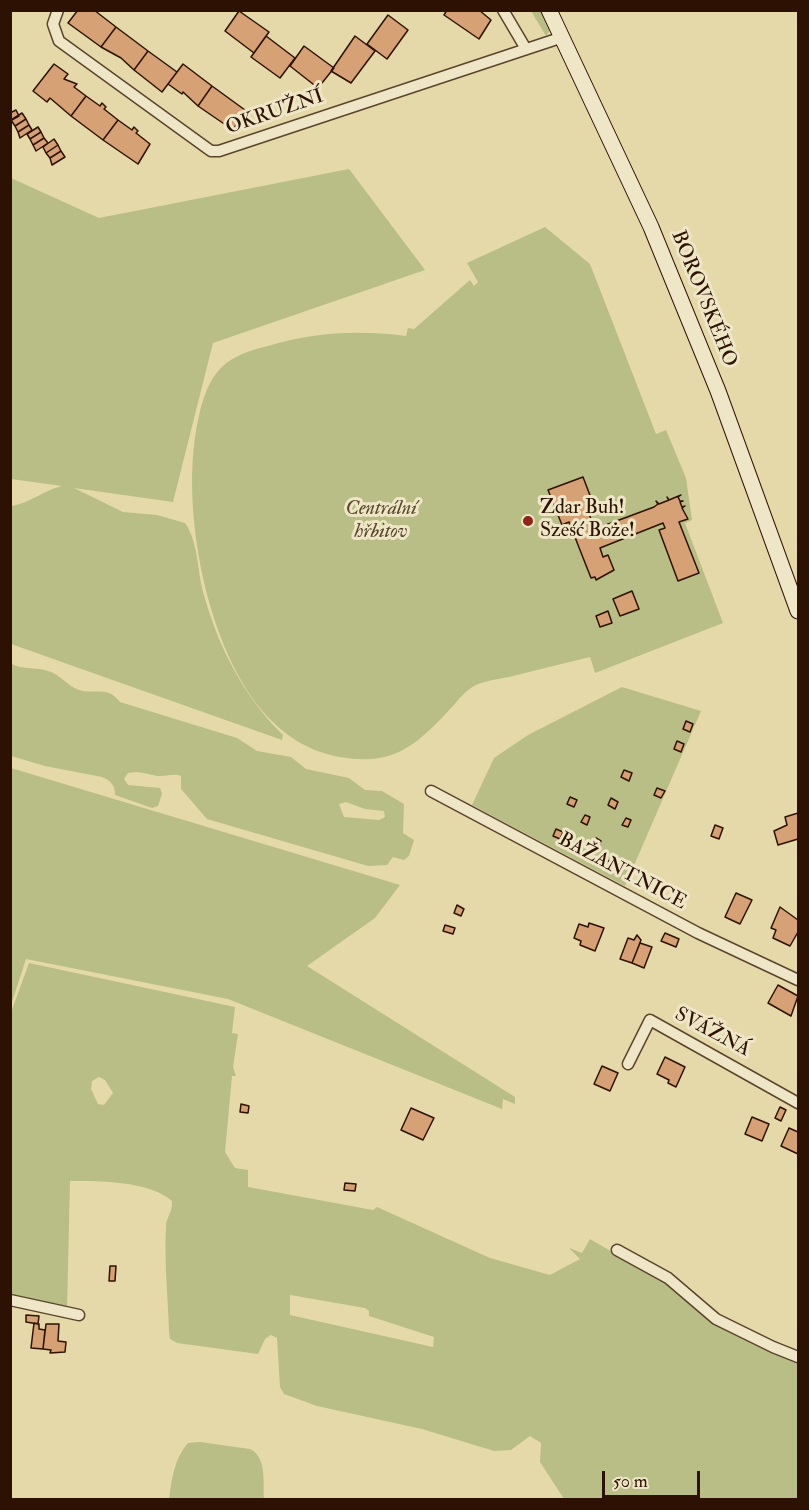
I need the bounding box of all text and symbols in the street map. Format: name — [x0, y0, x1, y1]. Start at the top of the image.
street label: OKRUŽNÍ — [223, 85, 327, 141]
street label: BOROVSKÉHO — [665, 227, 741, 371]
place label: Zdar Buh! Sześć Boże! — [540, 497, 635, 544]
park label: Centrální hřbitov — [345, 498, 417, 545]
marker: Zdar Buh! Sześć Boże! — [521, 514, 535, 528]
street label: BAŽANTNICE — [554, 828, 690, 916]
street label: SVÁŽNÁ — [670, 1003, 754, 1063]
scale bar — [605, 1459, 702, 1497]
text: 50 m — [613, 1470, 648, 1493]

